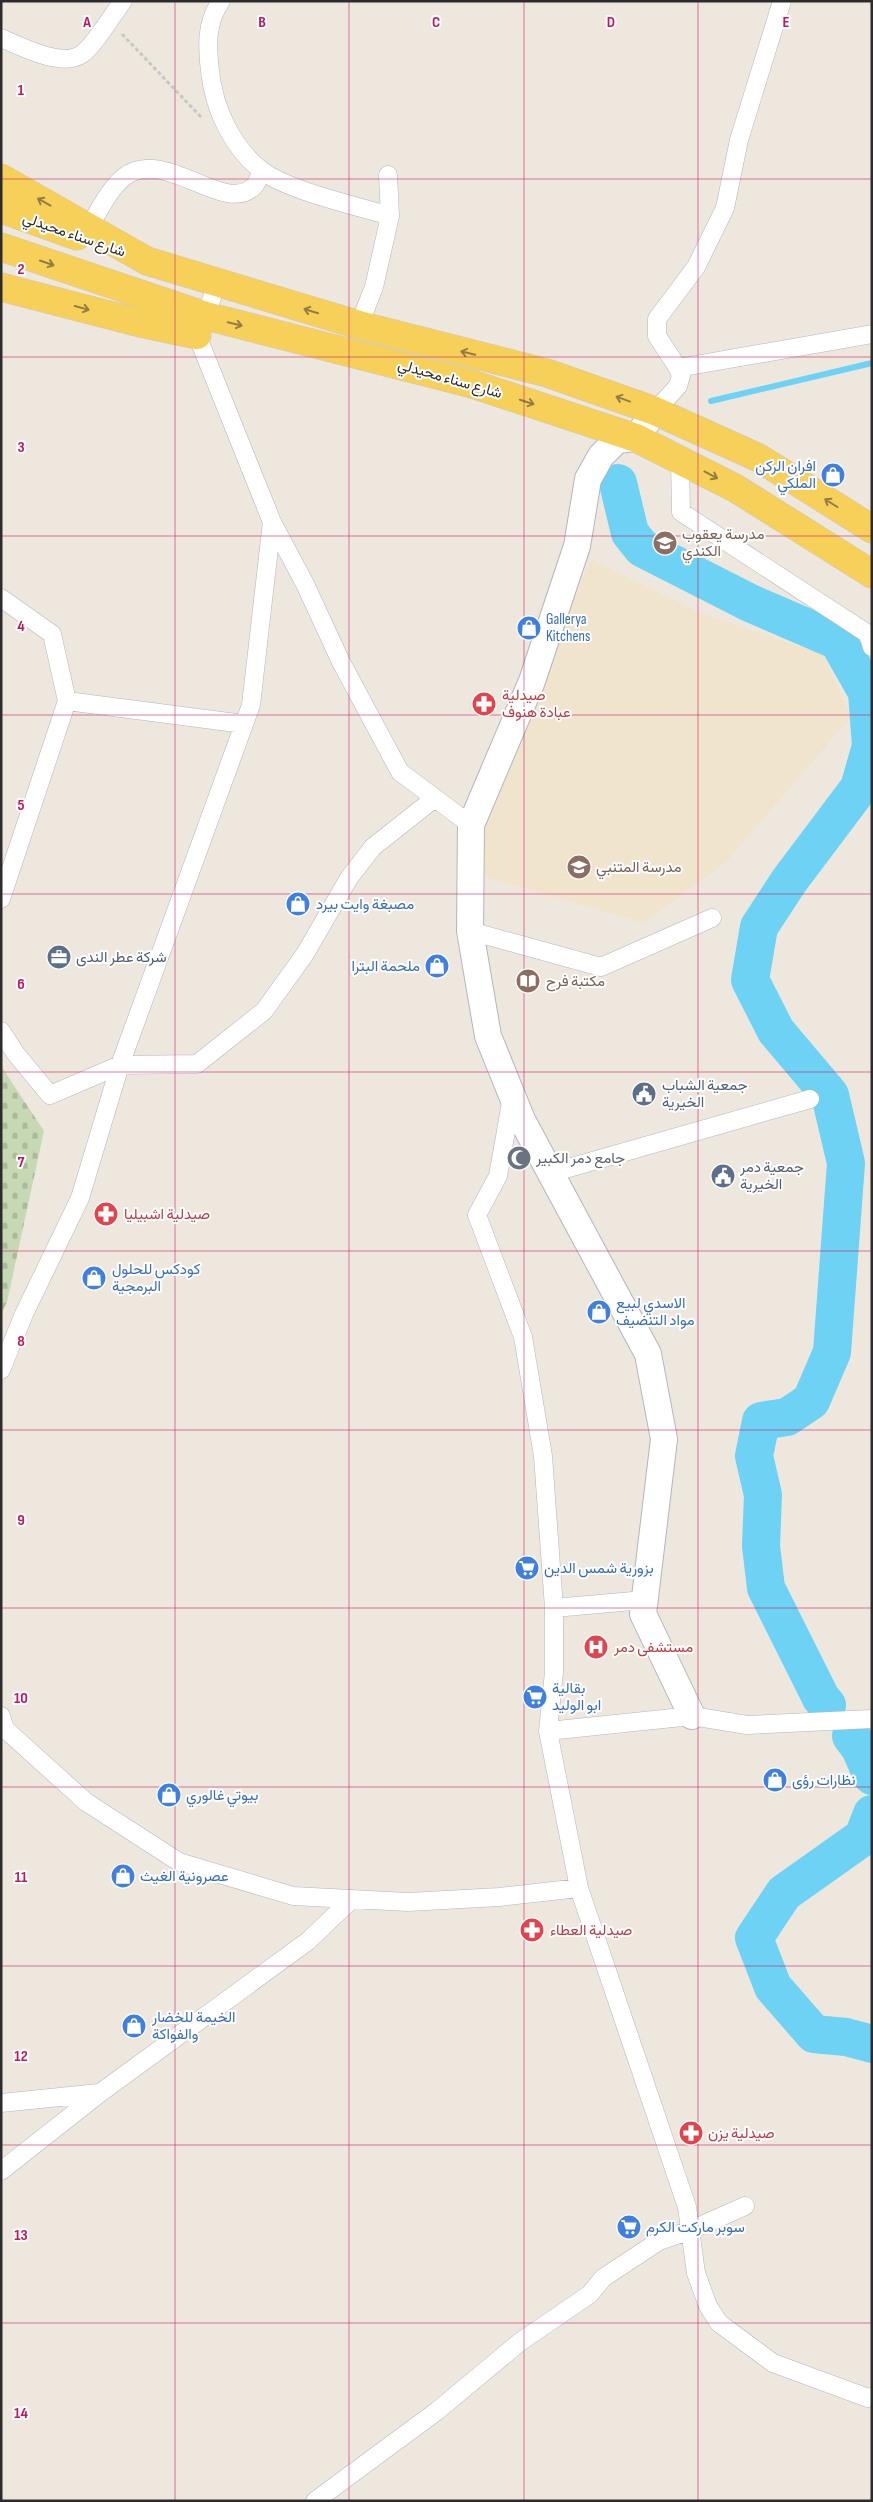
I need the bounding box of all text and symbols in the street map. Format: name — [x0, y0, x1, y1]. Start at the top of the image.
text: A — [82, 13, 91, 32]
text: B — [258, 13, 266, 32]
text: C — [432, 13, 440, 32]
text: D — [607, 13, 615, 32]
text: E — [783, 13, 790, 32]
text: 1 — [18, 81, 25, 100]
one-way arrow — [37, 197, 52, 206]
street label: شارع سناء محيدلي — [19, 209, 128, 264]
one-way arrow — [39, 259, 55, 268]
text: 2 — [17, 260, 25, 279]
one-way arrow — [74, 304, 90, 313]
one-way arrow — [303, 305, 319, 315]
one-way arrow — [227, 319, 243, 329]
one-way arrow — [460, 348, 476, 357]
street label: شارع سناء محيدلي — [395, 355, 504, 406]
one-way arrow — [615, 394, 631, 404]
one-way arrow — [519, 397, 535, 407]
text: 3 — [17, 438, 25, 457]
place label: افران الركن الملكي — [755, 457, 816, 496]
shop icon: افران الركن الملكي — [820, 462, 846, 488]
one-way arrow — [703, 470, 717, 480]
one-way arrow — [824, 498, 838, 508]
place label: مدرسة يعقوب الكندي — [682, 525, 764, 564]
school or university icon: مدرسة يعقوب الكندي — [652, 530, 678, 556]
place label: Gallerya Kitchens — [546, 610, 590, 646]
shop icon: Gallerya Kitchens — [516, 615, 542, 641]
text: 4 — [17, 617, 25, 636]
place label: صيدلية عبادة هنوف — [502, 686, 571, 722]
pharmacy icon: صيدلية عبادة هنوف — [471, 691, 497, 717]
text: 5 — [17, 796, 25, 815]
school or university icon: مدرسة المتنبي — [566, 854, 592, 880]
place label: مدرسة المتنبي — [596, 858, 681, 880]
shop icon: مصبغة وايت بيرد — [285, 891, 311, 917]
place label: مصبغة وايت بيرد — [316, 895, 414, 914]
office icon: شركة عطر الندى — [46, 944, 72, 970]
place label: شركة عطر الندى — [76, 948, 167, 967]
shop icon: ملحمة البترا — [424, 953, 450, 979]
place label: ملحمة البترا — [352, 957, 420, 976]
library icon: مكتبة فرح — [515, 968, 541, 994]
place label: مكتبة فرح — [546, 972, 605, 992]
text: 6 — [17, 975, 25, 994]
place label: جمعية الشباب الخيرية — [662, 1076, 748, 1112]
public building icon: جمعية الشباب الخيرية — [631, 1081, 657, 1107]
mosque icon: جامع دمر الكبير — [506, 1145, 532, 1171]
place label: جامع دمر الكبير — [535, 1149, 625, 1169]
text: 7 — [18, 1153, 25, 1172]
place label: جمعية دمر الخيرية — [739, 1158, 804, 1194]
public building icon: جمعية دمر الخيرية — [710, 1163, 736, 1189]
pharmacy icon: صيدلية اشبيليا — [93, 1201, 119, 1227]
place label: صيدلية اشبيليا — [124, 1205, 210, 1224]
place label: كودكس للحلول البرمجية — [112, 1260, 201, 1296]
shop icon: كودكس للحلول البرمجية — [81, 1265, 107, 1291]
place label: الاسدي لبيع مواد التنضيف — [616, 1294, 695, 1330]
shop icon: الاسدي لبيع مواد التنضيف — [586, 1299, 612, 1325]
text: 8 — [17, 1332, 25, 1351]
text: 9 — [17, 1511, 25, 1530]
supermarket icon: بزورية شمس الدين — [514, 1555, 540, 1581]
place label: بزورية شمس الدين — [544, 1559, 654, 1578]
hospital icon: مستشفى دمر — [583, 1634, 609, 1660]
place label: مستشفى دمر — [613, 1638, 693, 1657]
place label: بقالية ابو الوليد — [552, 1679, 601, 1715]
supermarket icon: بقالية ابو الوليد — [522, 1684, 548, 1710]
text: 10 — [14, 1689, 28, 1708]
shop icon: نظارات رؤى — [762, 1767, 788, 1793]
place label: نظارات رؤى — [792, 1771, 856, 1790]
shop icon: بيوتي غالوري — [156, 1782, 182, 1808]
place label: بيوتي غالوري — [186, 1786, 259, 1808]
shop icon: عصرونية الغيث — [110, 1863, 136, 1889]
place label: عصرونية الغيث — [140, 1867, 229, 1886]
text: 11 — [15, 1868, 28, 1887]
pharmacy icon: صيدلية العطاء — [519, 1917, 545, 1943]
place label: صيدلية العطاء — [550, 1921, 632, 1940]
place label: الخيمة للخضار والفواكة — [151, 2008, 236, 2044]
shop icon: الخيمة للخضار والفواكة — [121, 2013, 147, 2039]
text: 12 — [14, 2047, 28, 2066]
pharmacy icon: صيدلية يزن — [678, 2120, 704, 2146]
place label: صيدلية يزن — [708, 2124, 775, 2143]
supermarket icon: سوبر ماركت الكرم — [616, 2214, 642, 2240]
place label: سوبر ماركت الكرم — [646, 2218, 745, 2237]
text: 13 — [14, 2226, 28, 2245]
text: 14 — [14, 2404, 28, 2423]

